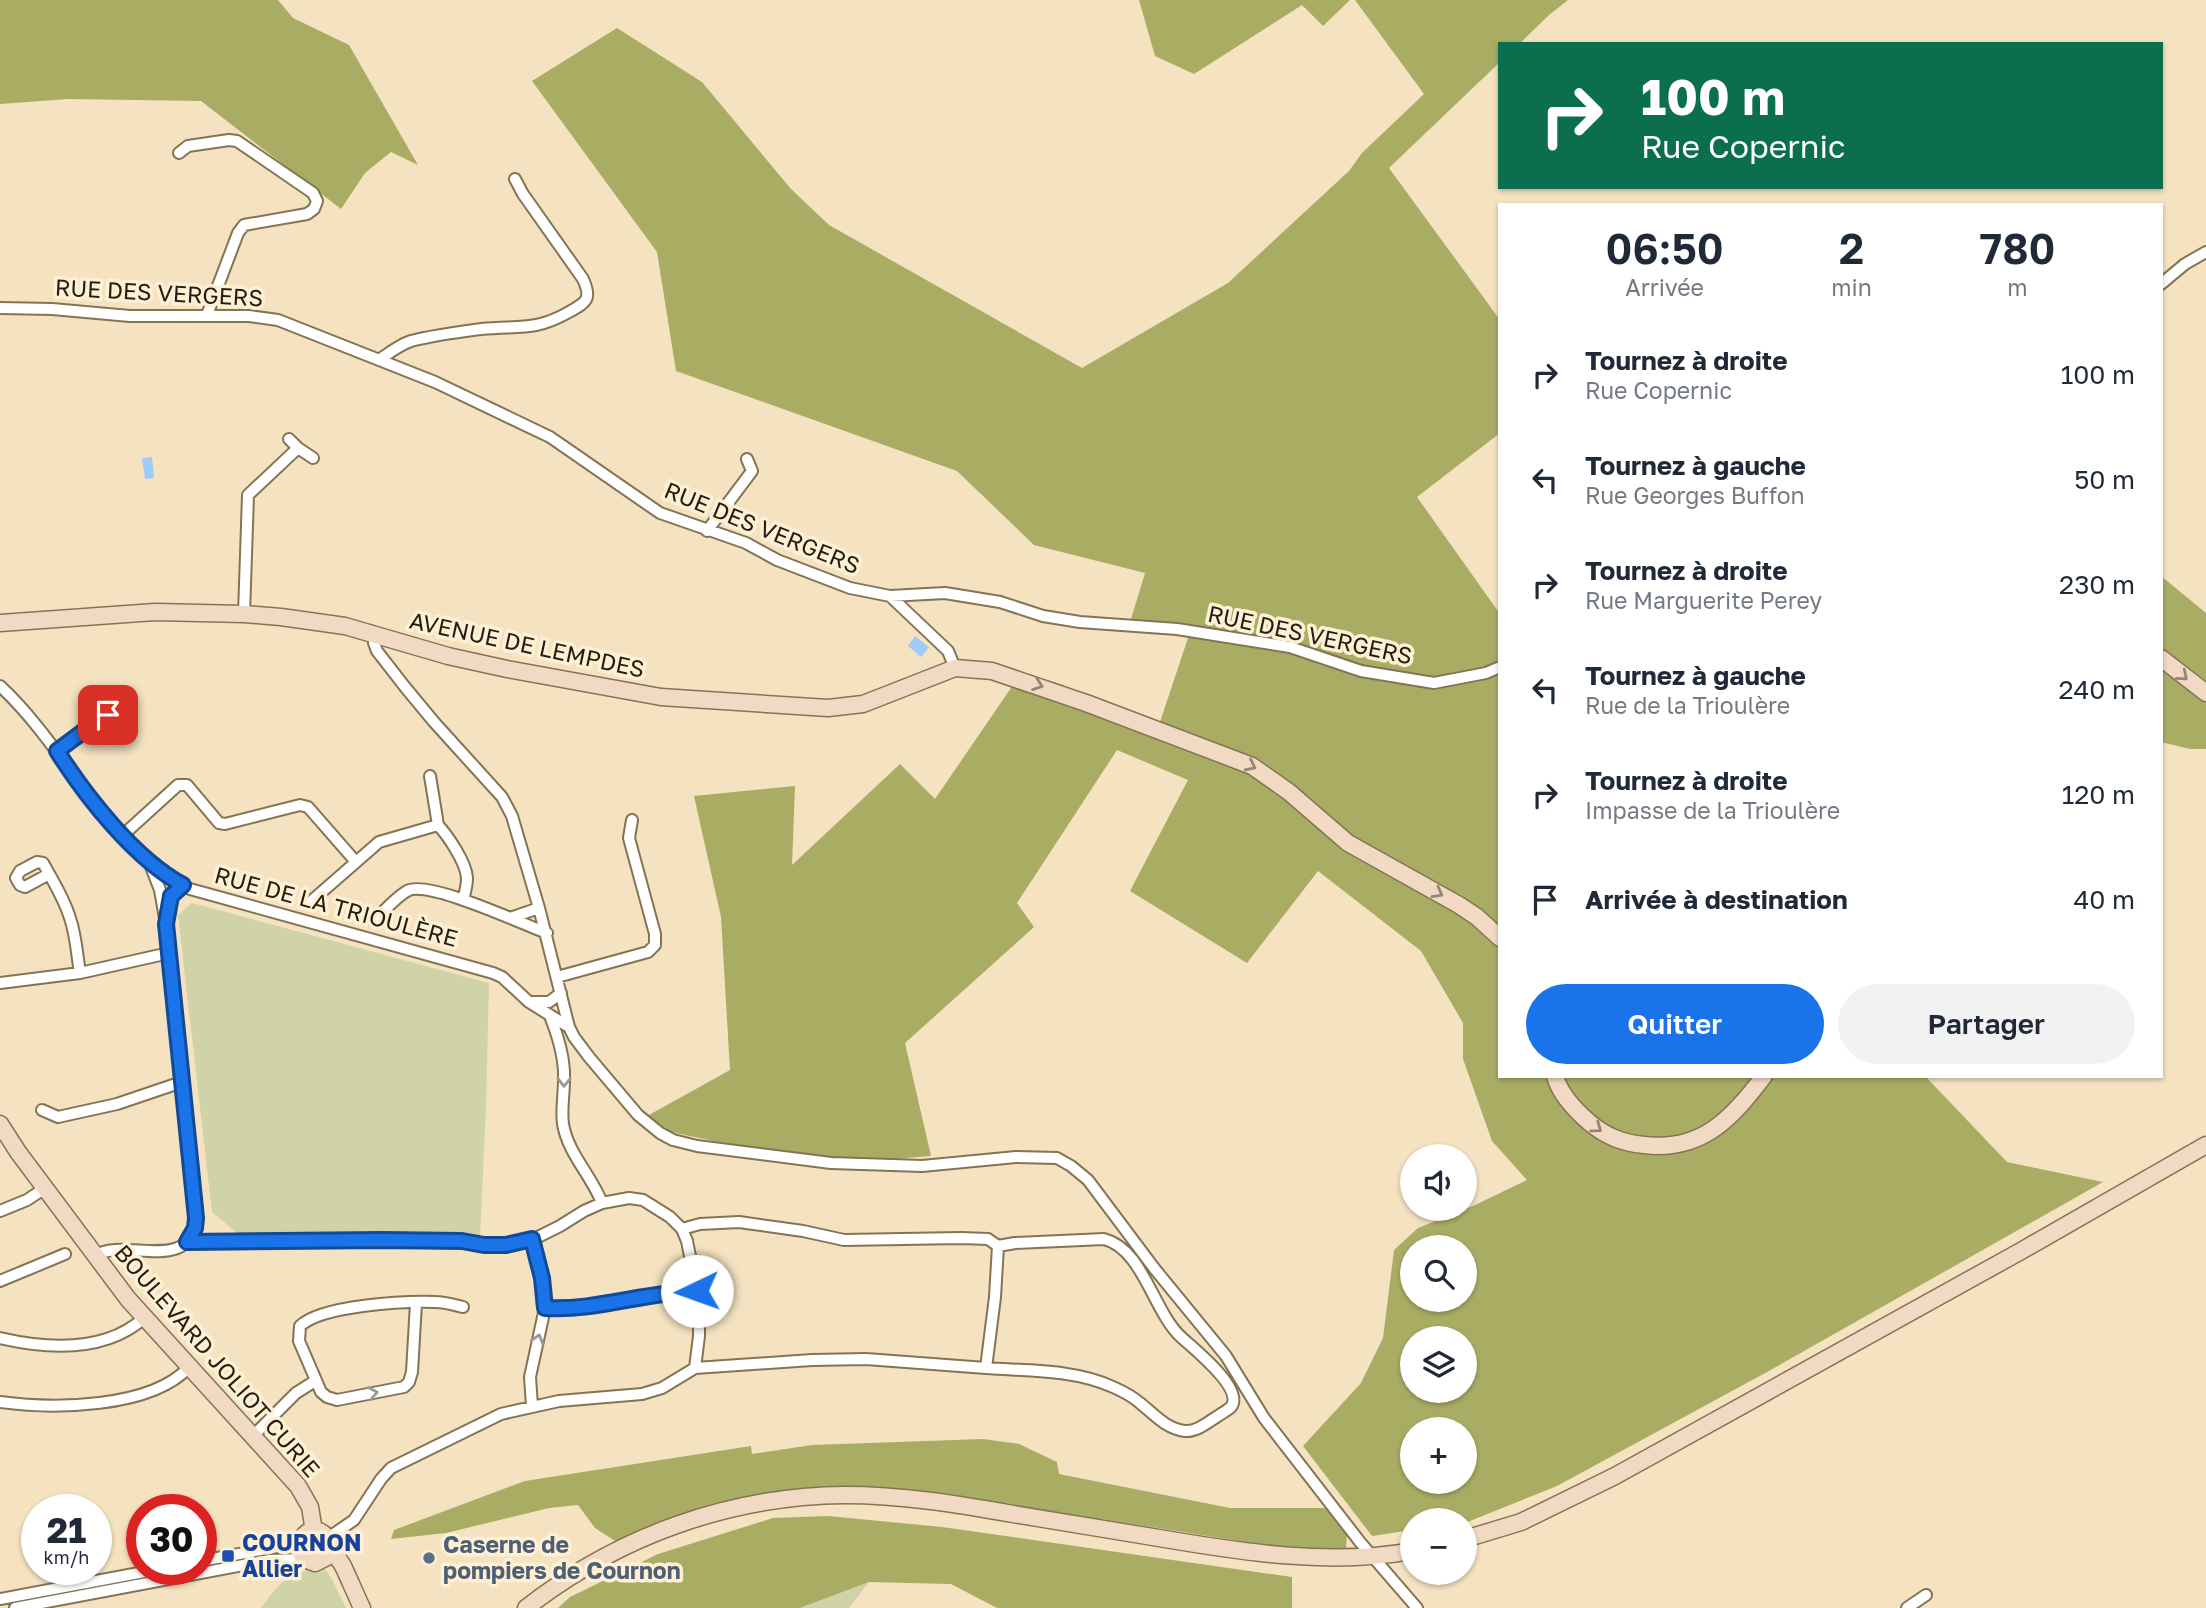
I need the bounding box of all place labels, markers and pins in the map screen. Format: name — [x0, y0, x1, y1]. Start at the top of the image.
pin — [78, 685, 138, 745]
place label: COURNON Allier — [242, 1528, 362, 1582]
place label: Caserne de pompiers de Cournon — [443, 1530, 681, 1584]
marker: COURNON Allier — [220, 1548, 236, 1564]
marker: Caserne de pompiers de Cournon — [421, 1550, 437, 1566]

